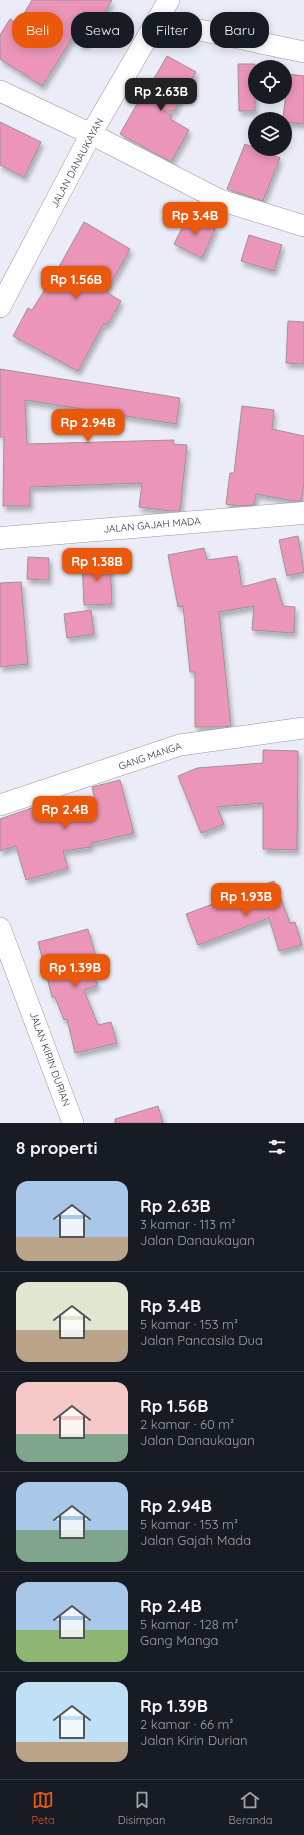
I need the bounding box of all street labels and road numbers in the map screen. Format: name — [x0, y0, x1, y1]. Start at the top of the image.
street label: JALAN DANAUKAYAN — [48, 116, 106, 210]
street label: JALAN GAJAH MADA — [103, 514, 202, 536]
street label: GANG MANGA — [117, 739, 184, 773]
street label: JALAN KIRIN DURIAN — [27, 1010, 73, 1108]

